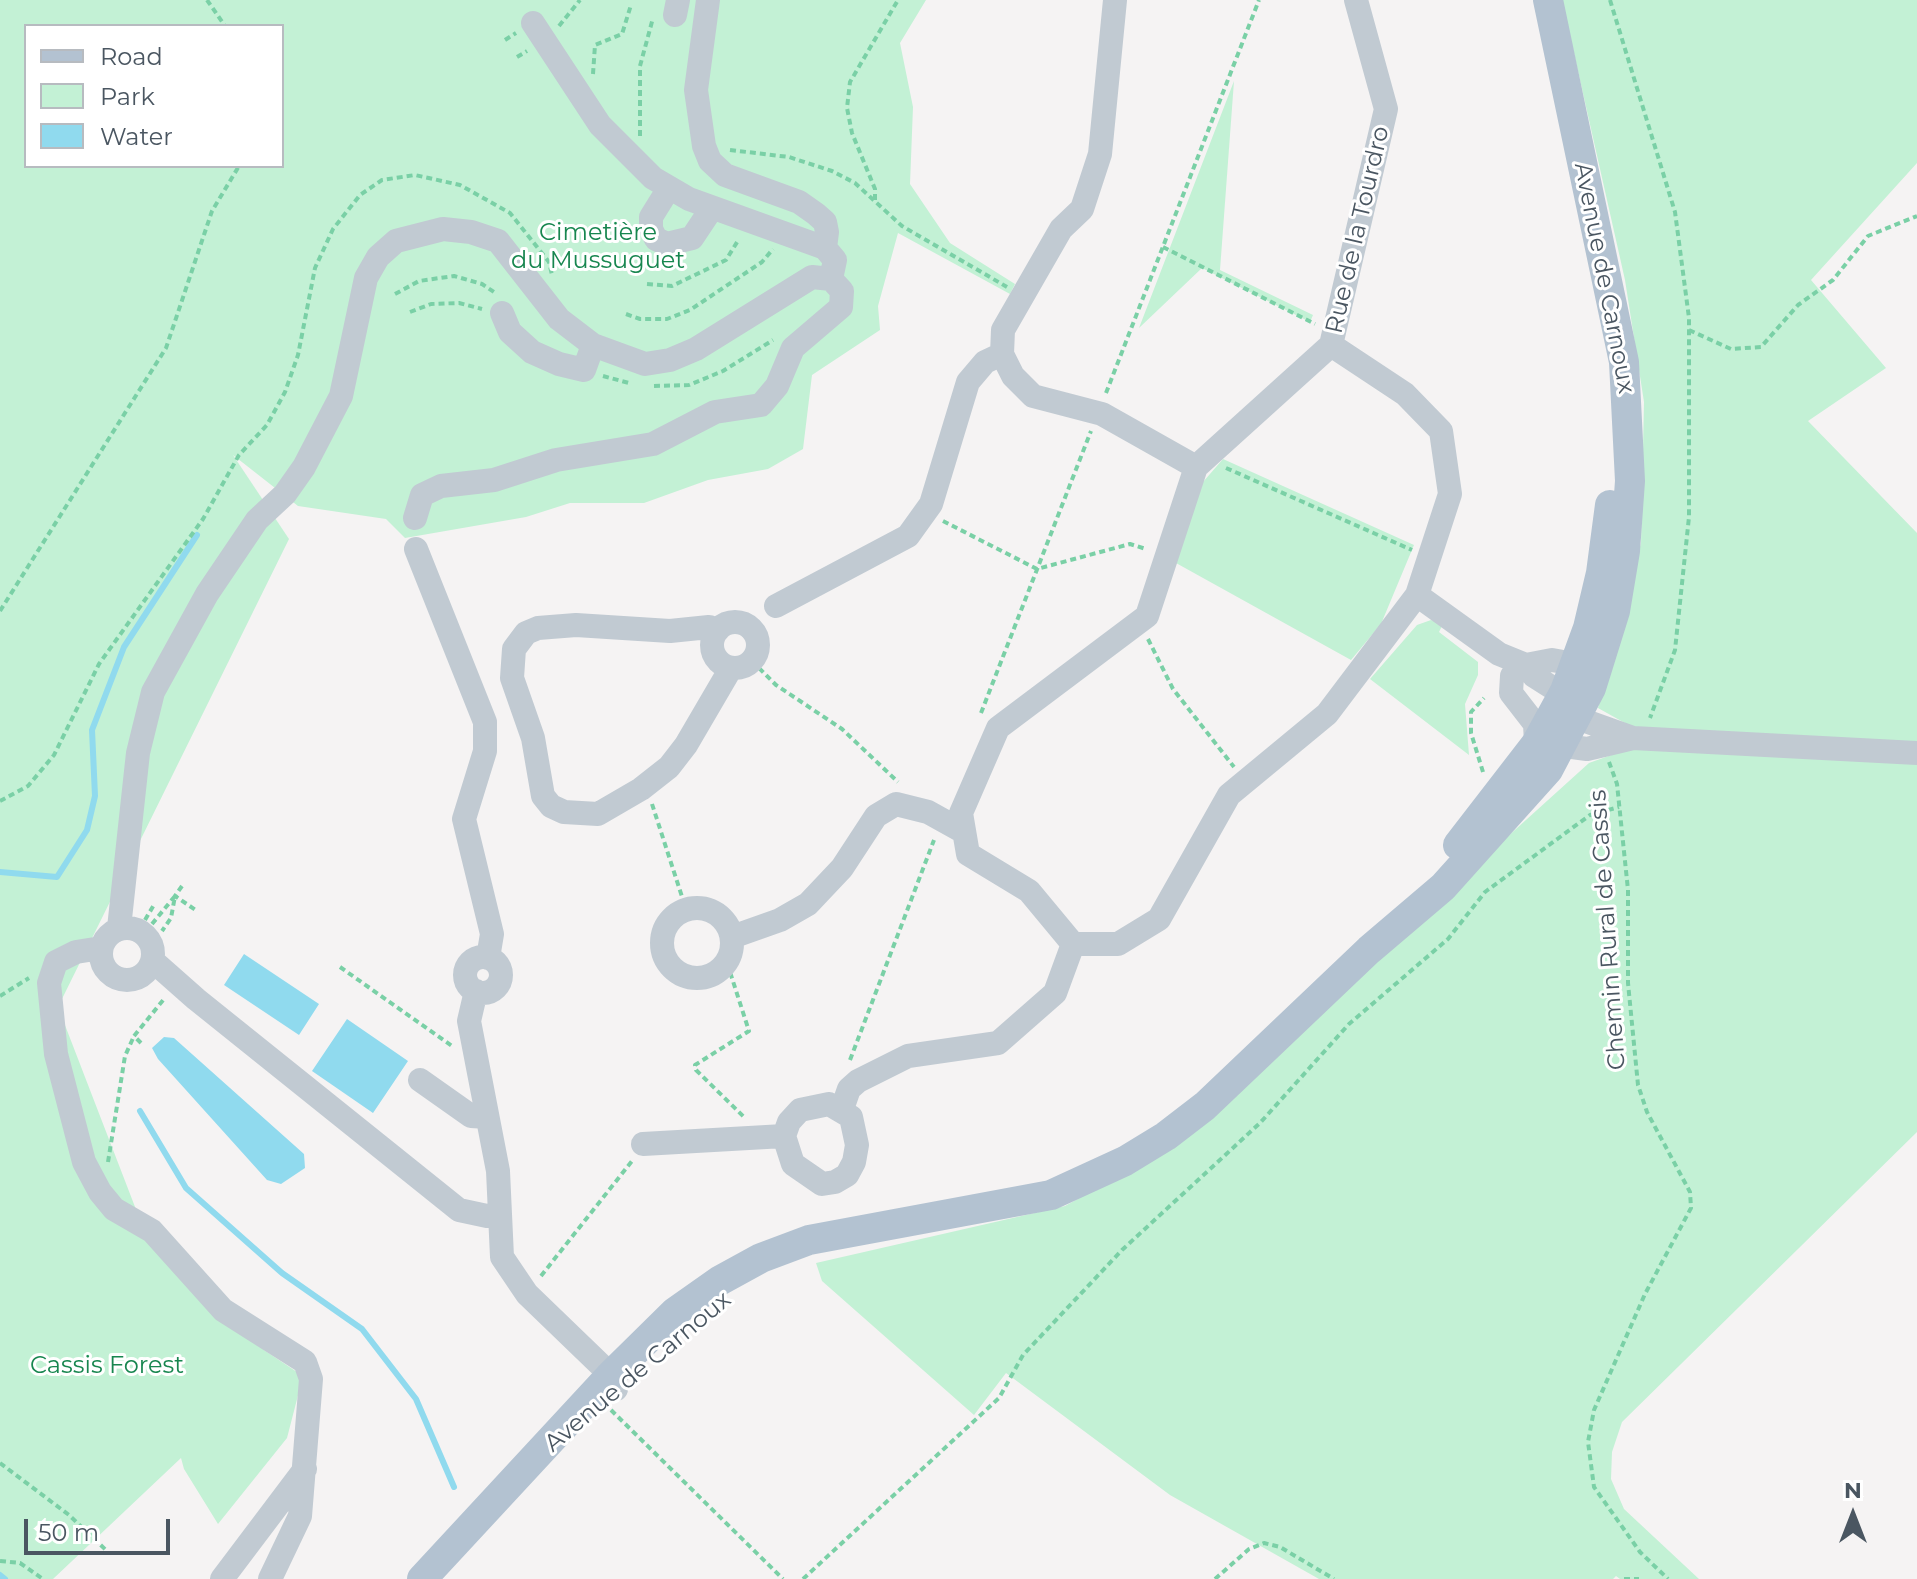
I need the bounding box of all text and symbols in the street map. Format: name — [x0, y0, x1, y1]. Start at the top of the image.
legend — [24, 24, 284, 168]
text: Road — [100, 42, 163, 71]
text: Park — [100, 82, 155, 111]
text: Water — [100, 122, 173, 151]
street label: Rue de la Tourdro — [1320, 124, 1396, 336]
street label: Avenue de Carnoux — [1567, 160, 1641, 396]
park label: Cimetière du Mussuguet — [511, 219, 685, 275]
street label: Chemin Rural de Cassis — [1584, 789, 1632, 1071]
street label: Avenue de Carnoux — [539, 1286, 737, 1458]
park label: Cassis Forest — [30, 1352, 184, 1380]
north arrow — [1813, 1475, 1893, 1555]
text: N — [1844, 1477, 1862, 1504]
scale bar — [28, 1503, 174, 1553]
text: 50 m — [38, 1518, 99, 1547]

